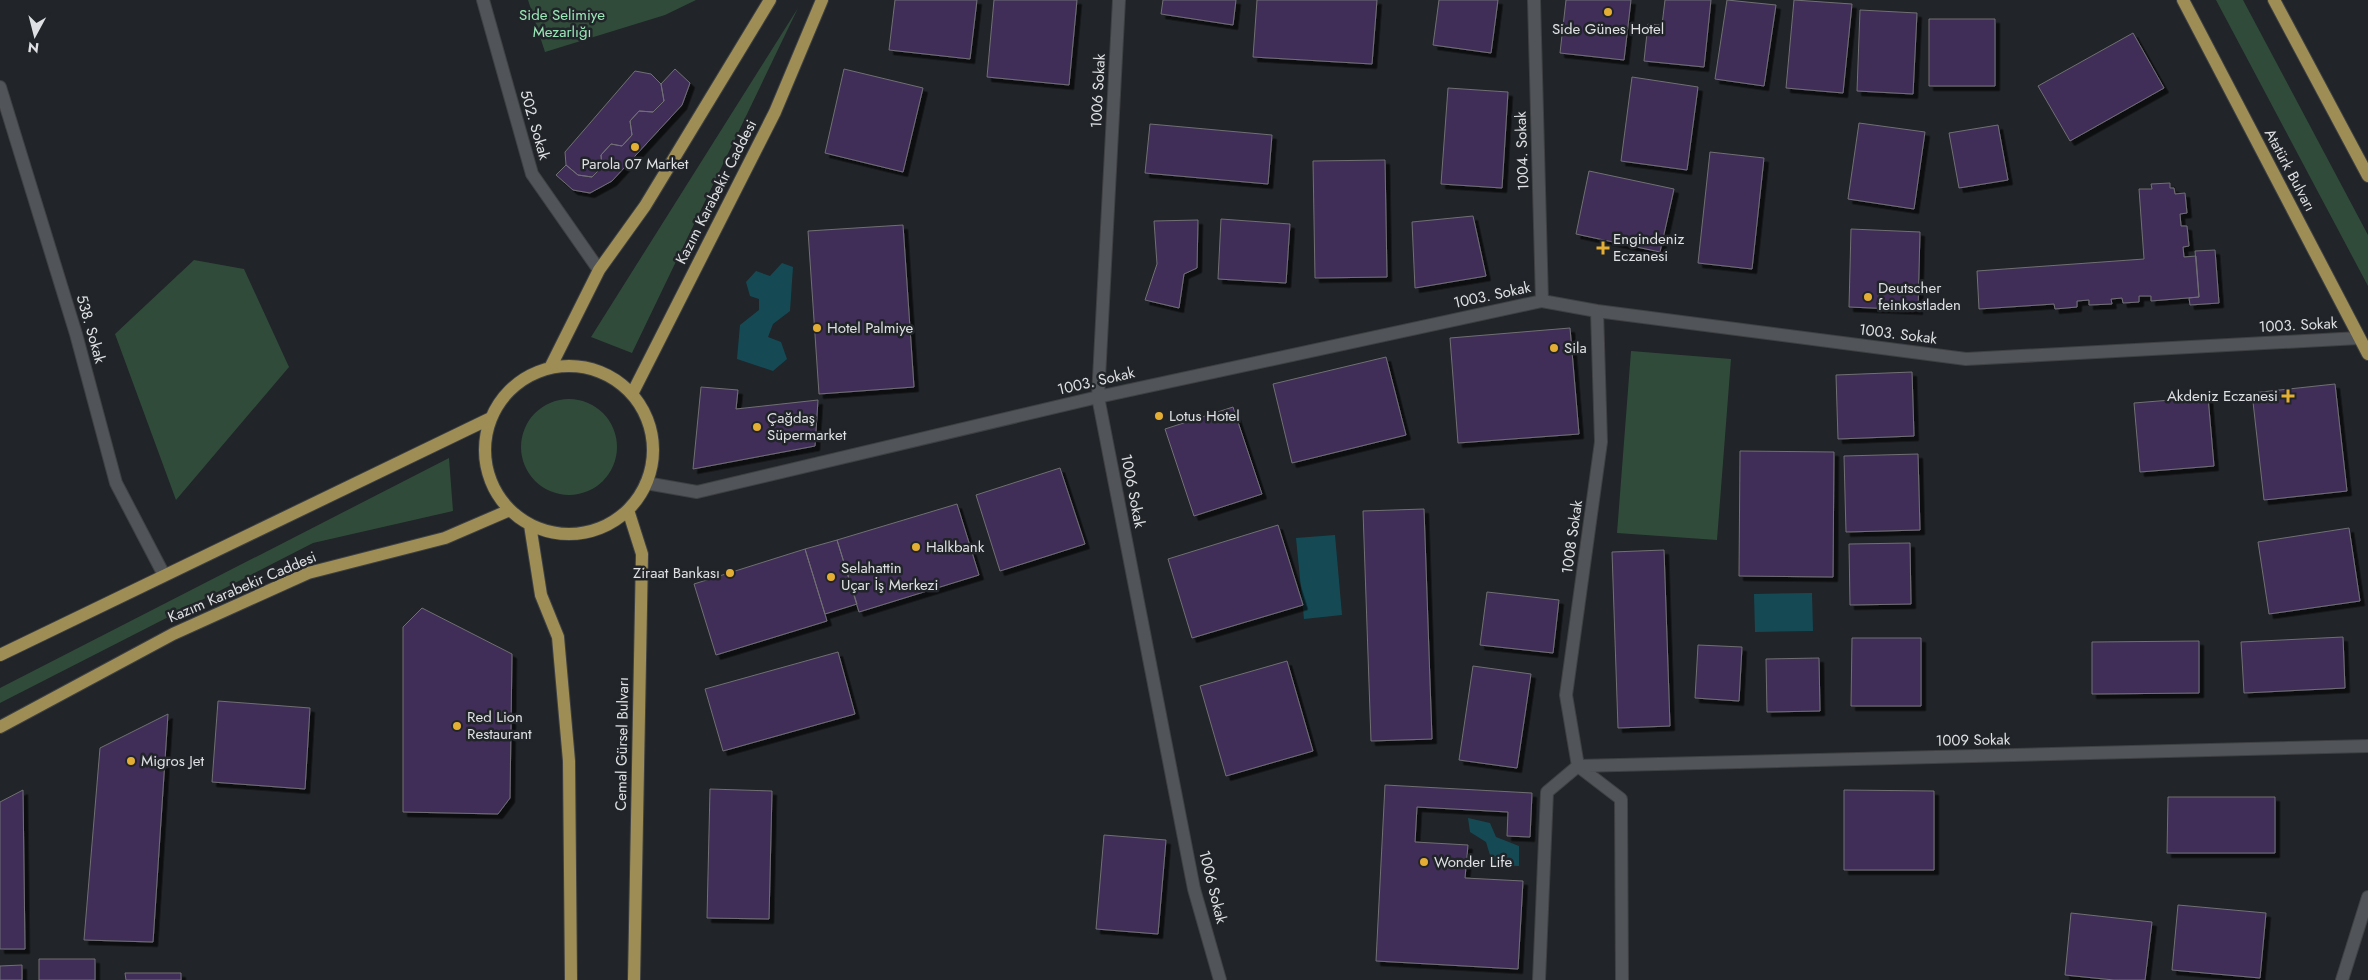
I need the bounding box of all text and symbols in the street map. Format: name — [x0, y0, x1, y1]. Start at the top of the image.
park label: Side Selimiye Mezarlığı — [519, 4, 605, 43]
marker: Side Günes Hotel — [1602, 6, 1614, 18]
north arrow — [10, 10, 60, 60]
place label: Side Günes Hotel — [1552, 18, 1664, 40]
text: N — [27, 37, 40, 59]
street label: 1006 Sokak — [1085, 53, 1111, 129]
street label: 502. Sokak — [515, 87, 556, 163]
street label: 1004. Sokak — [1510, 111, 1534, 191]
street label: Kazım Karabekir Caddesi — [670, 116, 762, 268]
street label: Atatürk Bulvarı — [2259, 125, 2321, 215]
marker: Parola 07 Market — [629, 141, 641, 153]
place label: Parola 07 Market — [582, 153, 689, 175]
place label: Engindeniz Eczanesi — [1613, 228, 1685, 267]
marker: Engindeniz Eczanesi — [1597, 242, 1609, 254]
street label: 1003. Sokak — [1451, 276, 1533, 314]
place label: Deutscher feinkostladen — [1878, 277, 1961, 316]
marker: Deutscher feinkostladen — [1862, 291, 1874, 303]
street label: 538. Sokak — [71, 292, 111, 366]
street label: 1003. Sokak — [2258, 312, 2338, 338]
place label: Hotel Palmiye — [827, 317, 914, 339]
street label: 1003. Sokak — [1858, 318, 1939, 350]
marker: Hotel Palmiye — [811, 322, 823, 334]
place label: Sila — [1564, 337, 1587, 359]
marker: Sila — [1548, 342, 1560, 354]
street label: 1003. Sokak — [1055, 361, 1137, 401]
place label: Akdeniz Eczanesi — [2167, 385, 2278, 407]
marker: Akdeniz Eczanesi — [2282, 390, 2294, 402]
place label: Lotus Hotel — [1169, 405, 1240, 427]
place label: Çağdaş Süpermarket — [767, 407, 847, 446]
marker: Lotus Hotel — [1153, 410, 1165, 422]
marker: Çağdaş Süpermarket — [751, 421, 763, 433]
street label: 1006 Sokak — [1115, 452, 1151, 530]
street label: 1008 Sokak — [1556, 498, 1588, 575]
place label: Halkbank — [926, 536, 985, 558]
marker: Halkbank — [910, 541, 922, 553]
street label: Kazım Karabekir Caddesi — [164, 546, 320, 628]
place label: Selahattin Uçar İş Merkezi — [841, 557, 938, 596]
place label: Ziraat Bankası — [633, 562, 720, 584]
marker: Ziraat Bankası — [724, 567, 736, 579]
marker: Selahattin Uçar İş Merkezi — [825, 571, 837, 583]
street label: Cemal Gürsel Bulvarı — [610, 677, 634, 811]
place label: Red Lion Restaurant — [467, 706, 532, 745]
marker: Red Lion Restaurant — [451, 720, 463, 732]
street label: 1009 Sokak — [1935, 728, 2011, 752]
place label: Migros Jet — [141, 750, 205, 772]
marker: Migros Jet — [125, 755, 137, 767]
street label: 1006 Sokak — [1193, 848, 1233, 926]
place label: Wonder Life — [1434, 851, 1513, 873]
marker: Wonder Life — [1418, 856, 1430, 868]

